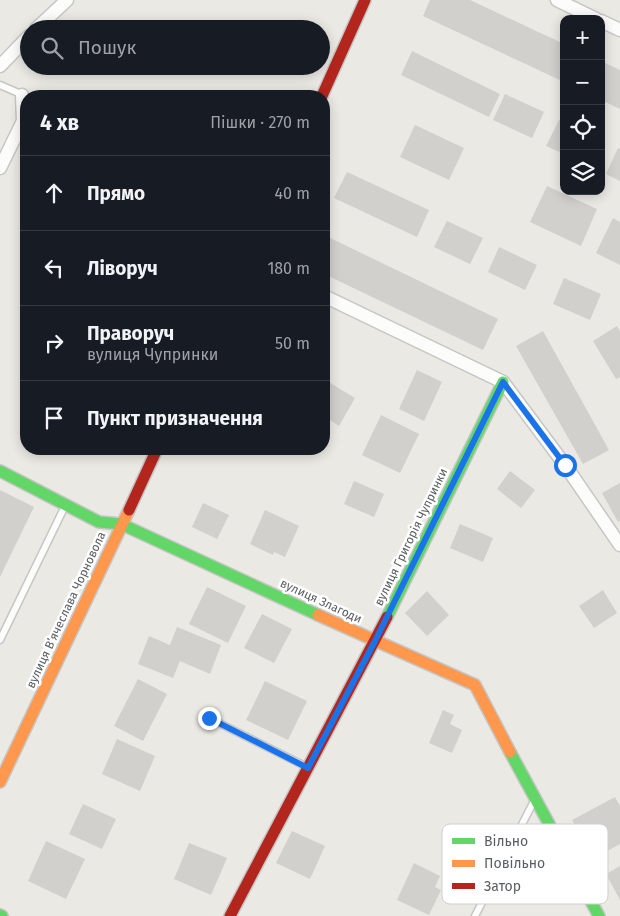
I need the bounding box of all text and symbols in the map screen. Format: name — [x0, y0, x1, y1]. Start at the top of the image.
map controls — [560, 15, 605, 195]
button: + — [560, 15, 605, 60]
search box — [20, 20, 330, 75]
icon: search — [38, 34, 66, 62]
text: Пошук — [78, 36, 136, 59]
button: − — [560, 60, 605, 105]
button: locate — [560, 105, 605, 150]
text: 4 хв — [40, 110, 79, 136]
text: Пішки · 270 m — [210, 113, 310, 132]
button: layers — [560, 150, 605, 195]
icon: ahead — [40, 179, 68, 207]
text: Прямо — [87, 182, 145, 205]
text: 40 m — [275, 184, 310, 203]
icon: left — [40, 254, 68, 282]
text: Ліворуч — [87, 257, 158, 280]
text: 180 m — [267, 259, 310, 278]
text: Праворуч — [87, 322, 174, 345]
icon: right — [40, 329, 68, 357]
text: 50 m — [275, 334, 310, 353]
text: вулиця Чупринки — [87, 345, 218, 364]
icon: arrive — [40, 404, 68, 432]
text: Пункт призначення — [87, 407, 263, 430]
route start — [554, 454, 577, 477]
street label: вулиця Григорія Чупринки — [372, 466, 450, 608]
street label: вулиця Вʼячеслава Чорновола — [23, 529, 109, 691]
street label: вулиця Злагоди — [278, 576, 364, 626]
route end — [198, 707, 221, 730]
legend — [442, 824, 608, 904]
text: Вільно — [484, 833, 528, 850]
text: Повільно — [484, 855, 545, 872]
text: Затор — [484, 878, 521, 895]

